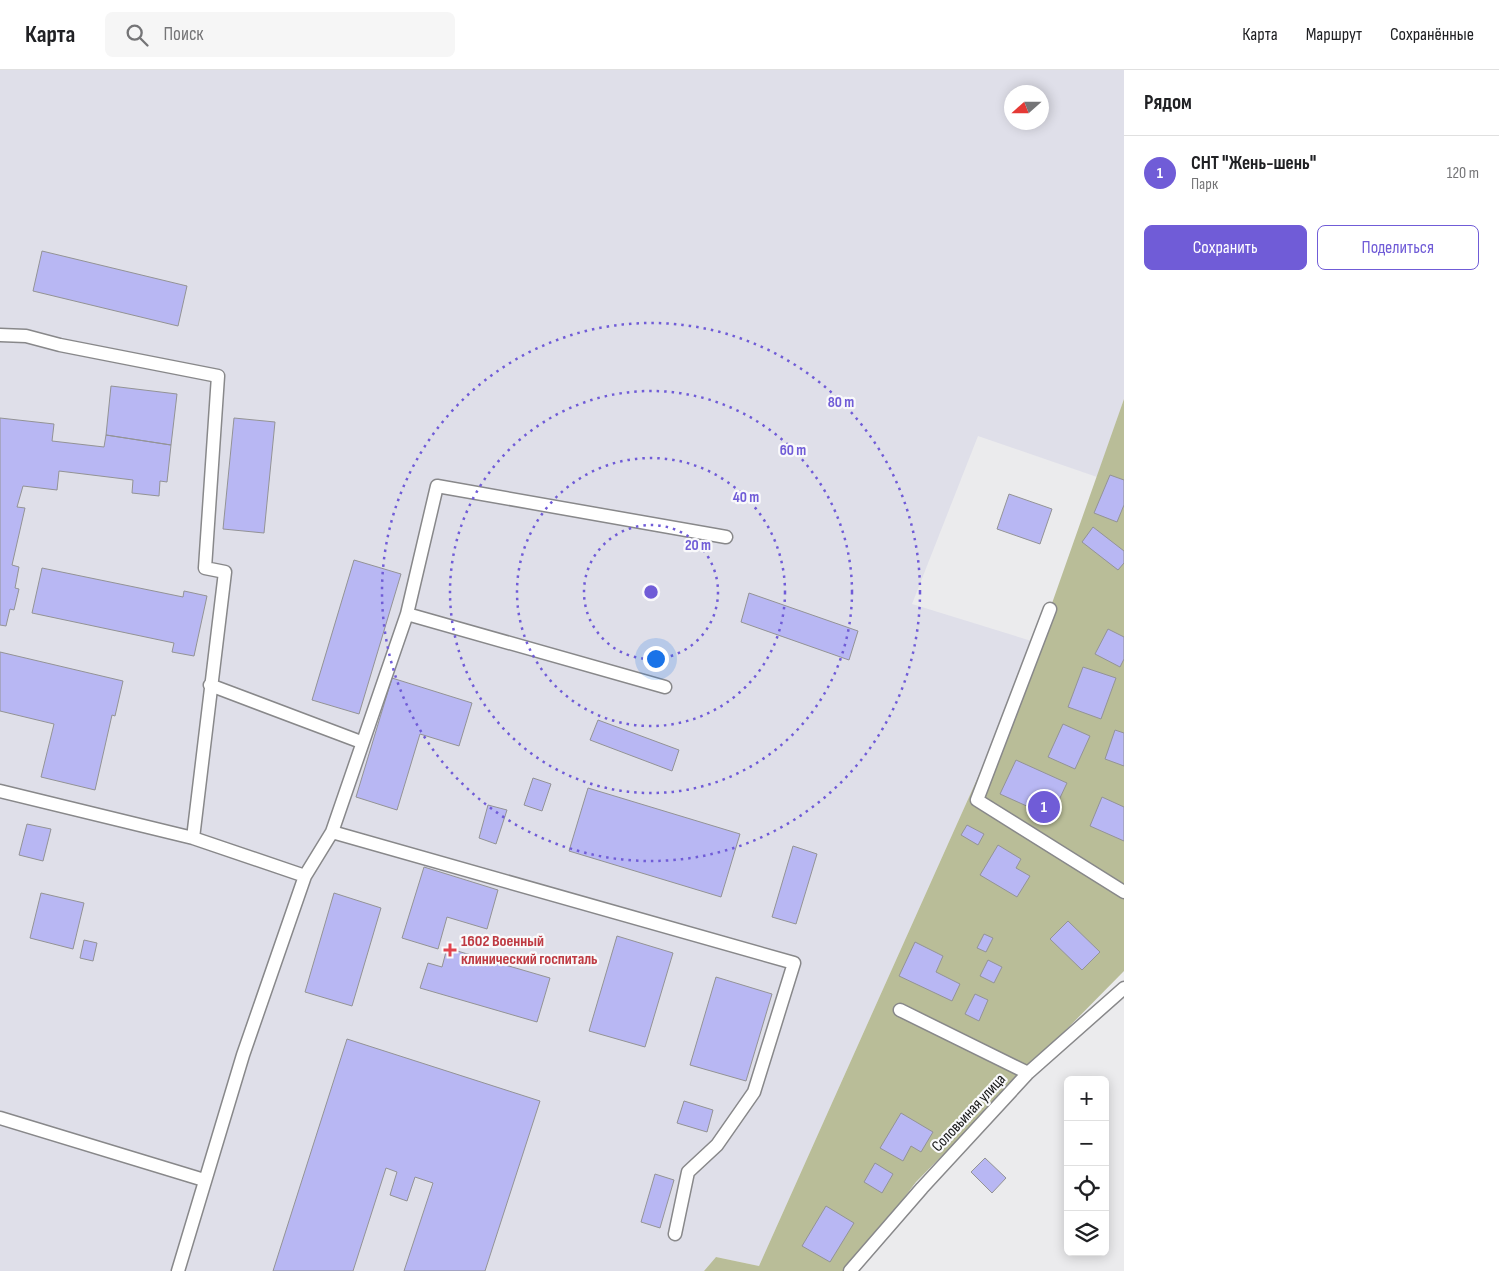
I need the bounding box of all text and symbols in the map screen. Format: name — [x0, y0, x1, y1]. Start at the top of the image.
search box — [105, 12, 455, 57]
text: Карта — [25, 20, 75, 49]
icon: search — [123, 21, 151, 49]
text: Поиск — [163, 23, 204, 46]
text: Карта — [1242, 24, 1278, 45]
text: Маршрут — [1306, 24, 1362, 45]
text: Сохранённые — [1390, 24, 1474, 45]
north arrow — [1004, 85, 1049, 130]
text: Рядом — [1144, 90, 1192, 115]
text: СНТ "Жень-шень" — [1191, 152, 1316, 175]
text: 1 — [1157, 164, 1163, 183]
text: 120 m — [1447, 164, 1479, 183]
text: Парк — [1191, 175, 1218, 194]
button: Сохранить — [1144, 225, 1307, 270]
button: Поделиться — [1317, 225, 1479, 270]
text: 80 m — [828, 393, 854, 412]
text: 60 m — [780, 441, 806, 460]
text: 40 m — [733, 488, 759, 507]
text: 20 m — [685, 536, 711, 555]
centre of rings — [642, 583, 660, 601]
your location — [643, 646, 669, 672]
pin: 1 — [1028, 788, 1060, 826]
place label: 1602 Военный клинический госпиталь — [461, 932, 598, 969]
marker: 1602 Военный клинический госпиталь — [443, 943, 457, 957]
street label: Соловьиная улица — [928, 1070, 1010, 1156]
map controls — [1064, 1076, 1109, 1256]
button: + — [1064, 1076, 1109, 1121]
button: − — [1064, 1121, 1109, 1166]
button: locate — [1064, 1166, 1109, 1211]
button: layers — [1064, 1211, 1109, 1256]

